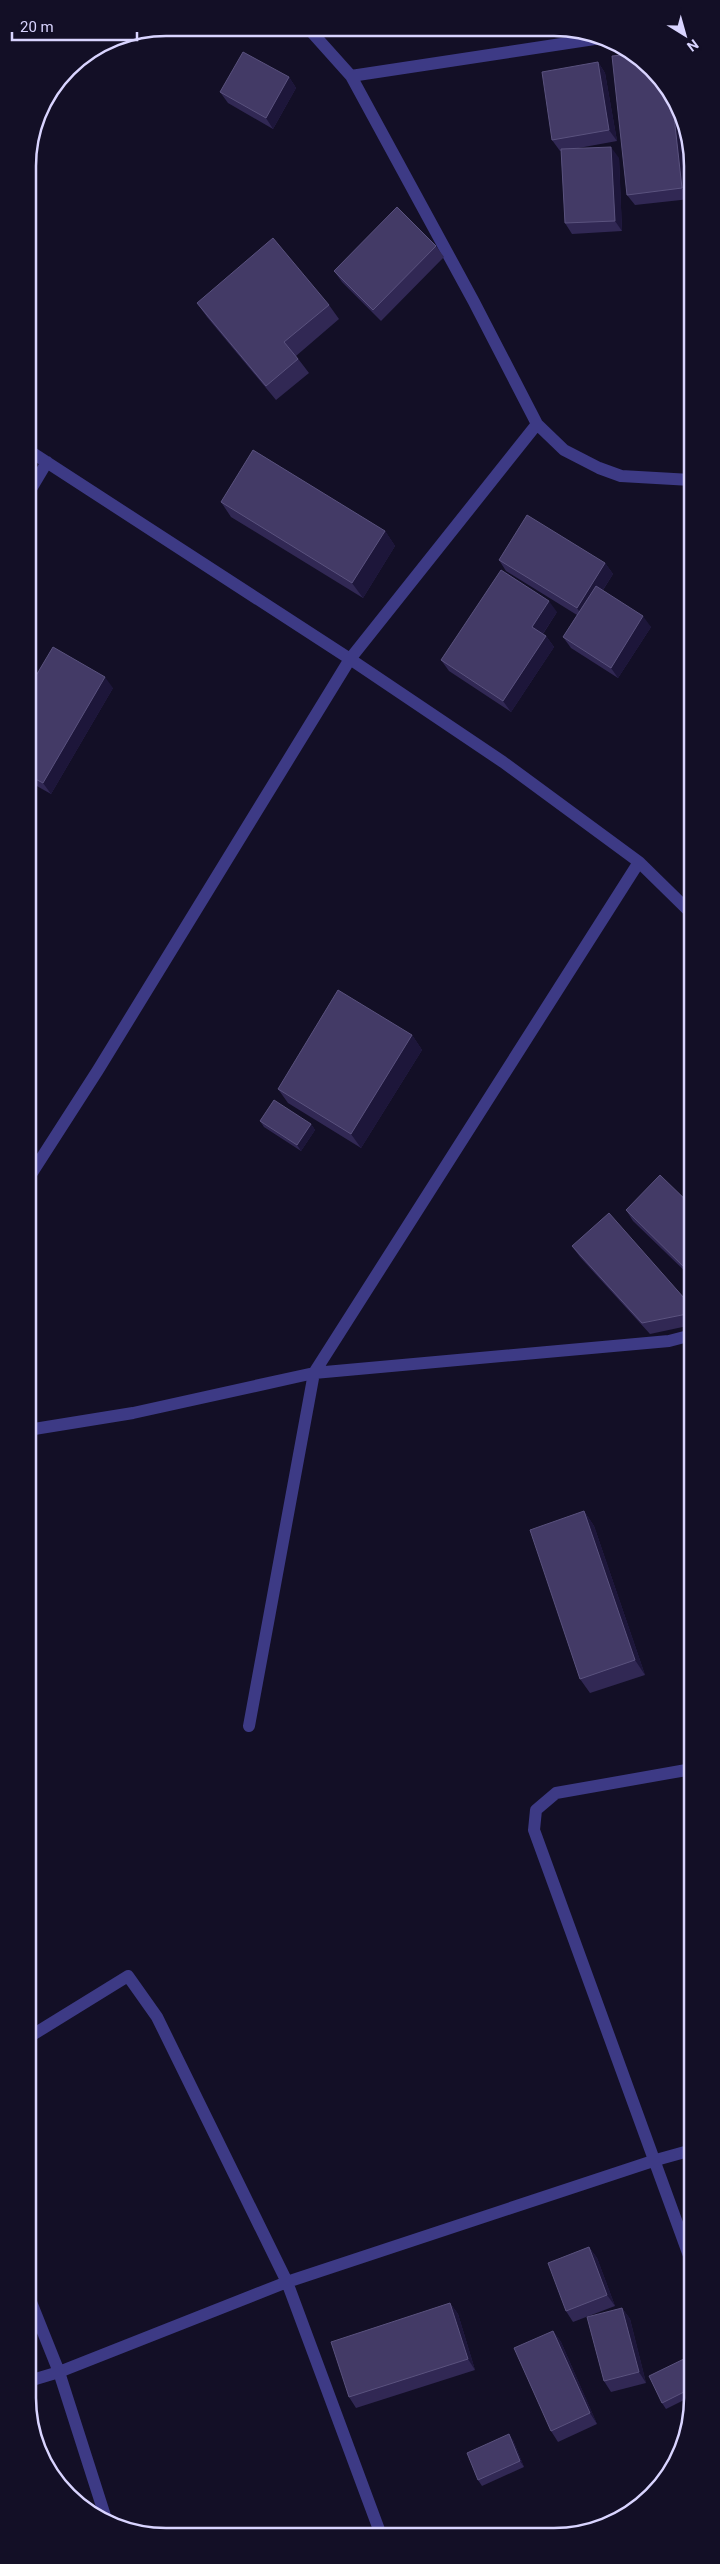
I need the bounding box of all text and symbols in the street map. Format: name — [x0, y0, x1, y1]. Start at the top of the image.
scale bar — [12, 10, 138, 42]
north arrow — [660, 10, 710, 60]
text: 20 m — [20, 18, 54, 36]
text: N — [684, 36, 702, 55]

